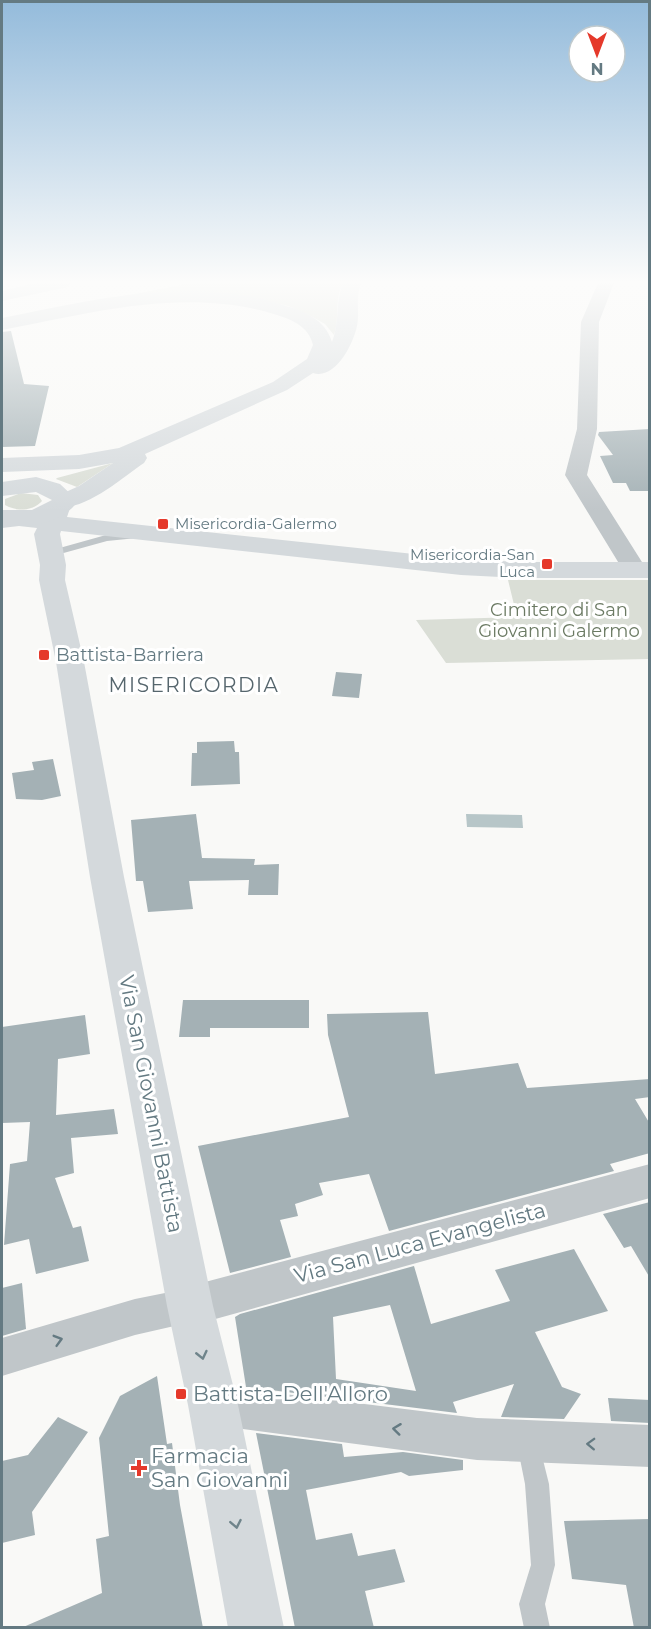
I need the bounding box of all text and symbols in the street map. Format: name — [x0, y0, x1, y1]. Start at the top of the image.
north arrow — [567, 24, 627, 84]
text: N — [591, 59, 603, 78]
place label: Misericordia-Galermo — [175, 514, 337, 533]
marker: Misericordia-Galermo — [156, 517, 170, 531]
place label: Misericordia-San Luca — [410, 545, 535, 581]
marker: Misericordia-San Luca — [540, 557, 554, 571]
park label: Cimitero di San Giovanni Galermo — [478, 599, 640, 642]
place label: Battista-Barriera — [56, 644, 204, 666]
marker: Battista-Barriera — [37, 648, 51, 662]
district label: MISERICORDIA — [109, 673, 279, 697]
street label: Via San Giovanni Battista — [114, 973, 189, 1235]
street label: Via San Luca Evangelista — [291, 1197, 548, 1288]
one-way arrow — [52, 1335, 63, 1347]
one-way arrow — [194, 1350, 207, 1360]
place label: Battista-Dell'Alloro — [193, 1381, 388, 1406]
marker: Battista-Dell'Alloro — [174, 1387, 188, 1401]
one-way arrow — [392, 1423, 401, 1435]
one-way arrow — [587, 1437, 596, 1450]
place label: Farmacia San Giovanni — [151, 1443, 288, 1492]
marker: Farmacia San Giovanni — [132, 1461, 146, 1475]
one-way arrow — [229, 1519, 242, 1529]

